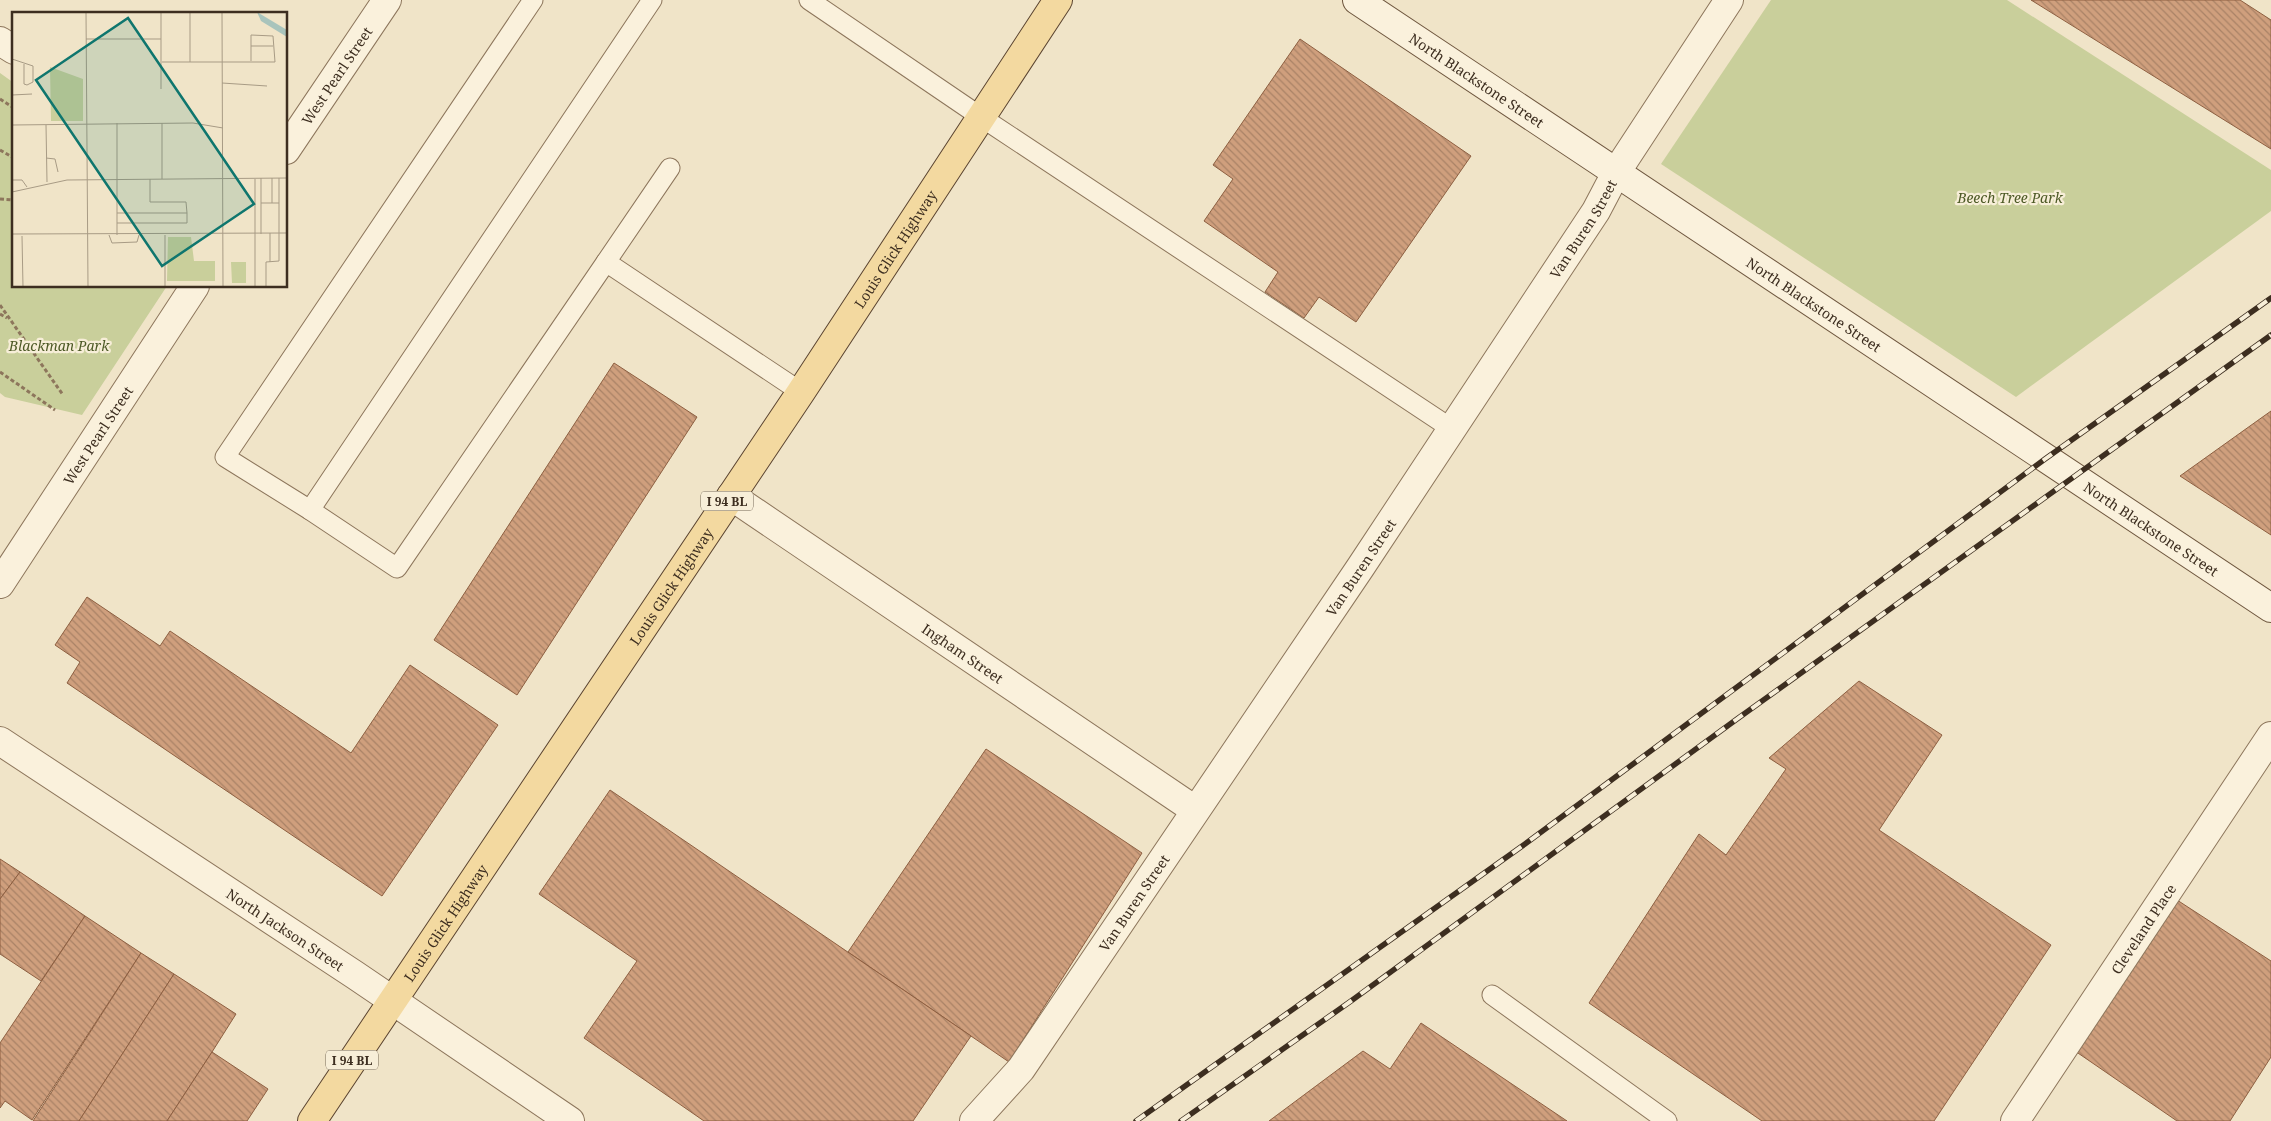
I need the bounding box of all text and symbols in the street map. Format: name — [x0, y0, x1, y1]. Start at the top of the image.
inset map — [12, 12, 288, 288]
street label: West Pearl Street — [297, 23, 376, 128]
street label: North Blackstone Street — [1406, 28, 1548, 131]
street label: Van Buren Street — [1545, 176, 1621, 282]
street label: Louis Glick Highway — [849, 186, 941, 311]
park label: Beech Tree Park — [1956, 188, 2064, 207]
street label: North Blackstone Street — [1743, 252, 1885, 356]
park label: Blackman Park — [8, 336, 110, 355]
street label: West Pearl Street — [58, 382, 137, 488]
street label: North Blackstone Street — [2080, 477, 2222, 580]
road number: I 94 BL — [701, 492, 753, 511]
street label: Van Buren Street — [1321, 515, 1400, 619]
street label: Louis Glick Highway — [625, 524, 717, 649]
street label: Ingham Street — [918, 619, 1007, 687]
street label: Van Buren Street — [1094, 850, 1173, 955]
street label: Louis Glick Highway — [399, 860, 491, 985]
street label: Cleveland Place — [2106, 880, 2180, 977]
street label: North Jackson Street — [223, 884, 348, 975]
road number: I 94 BL — [326, 1050, 378, 1070]

